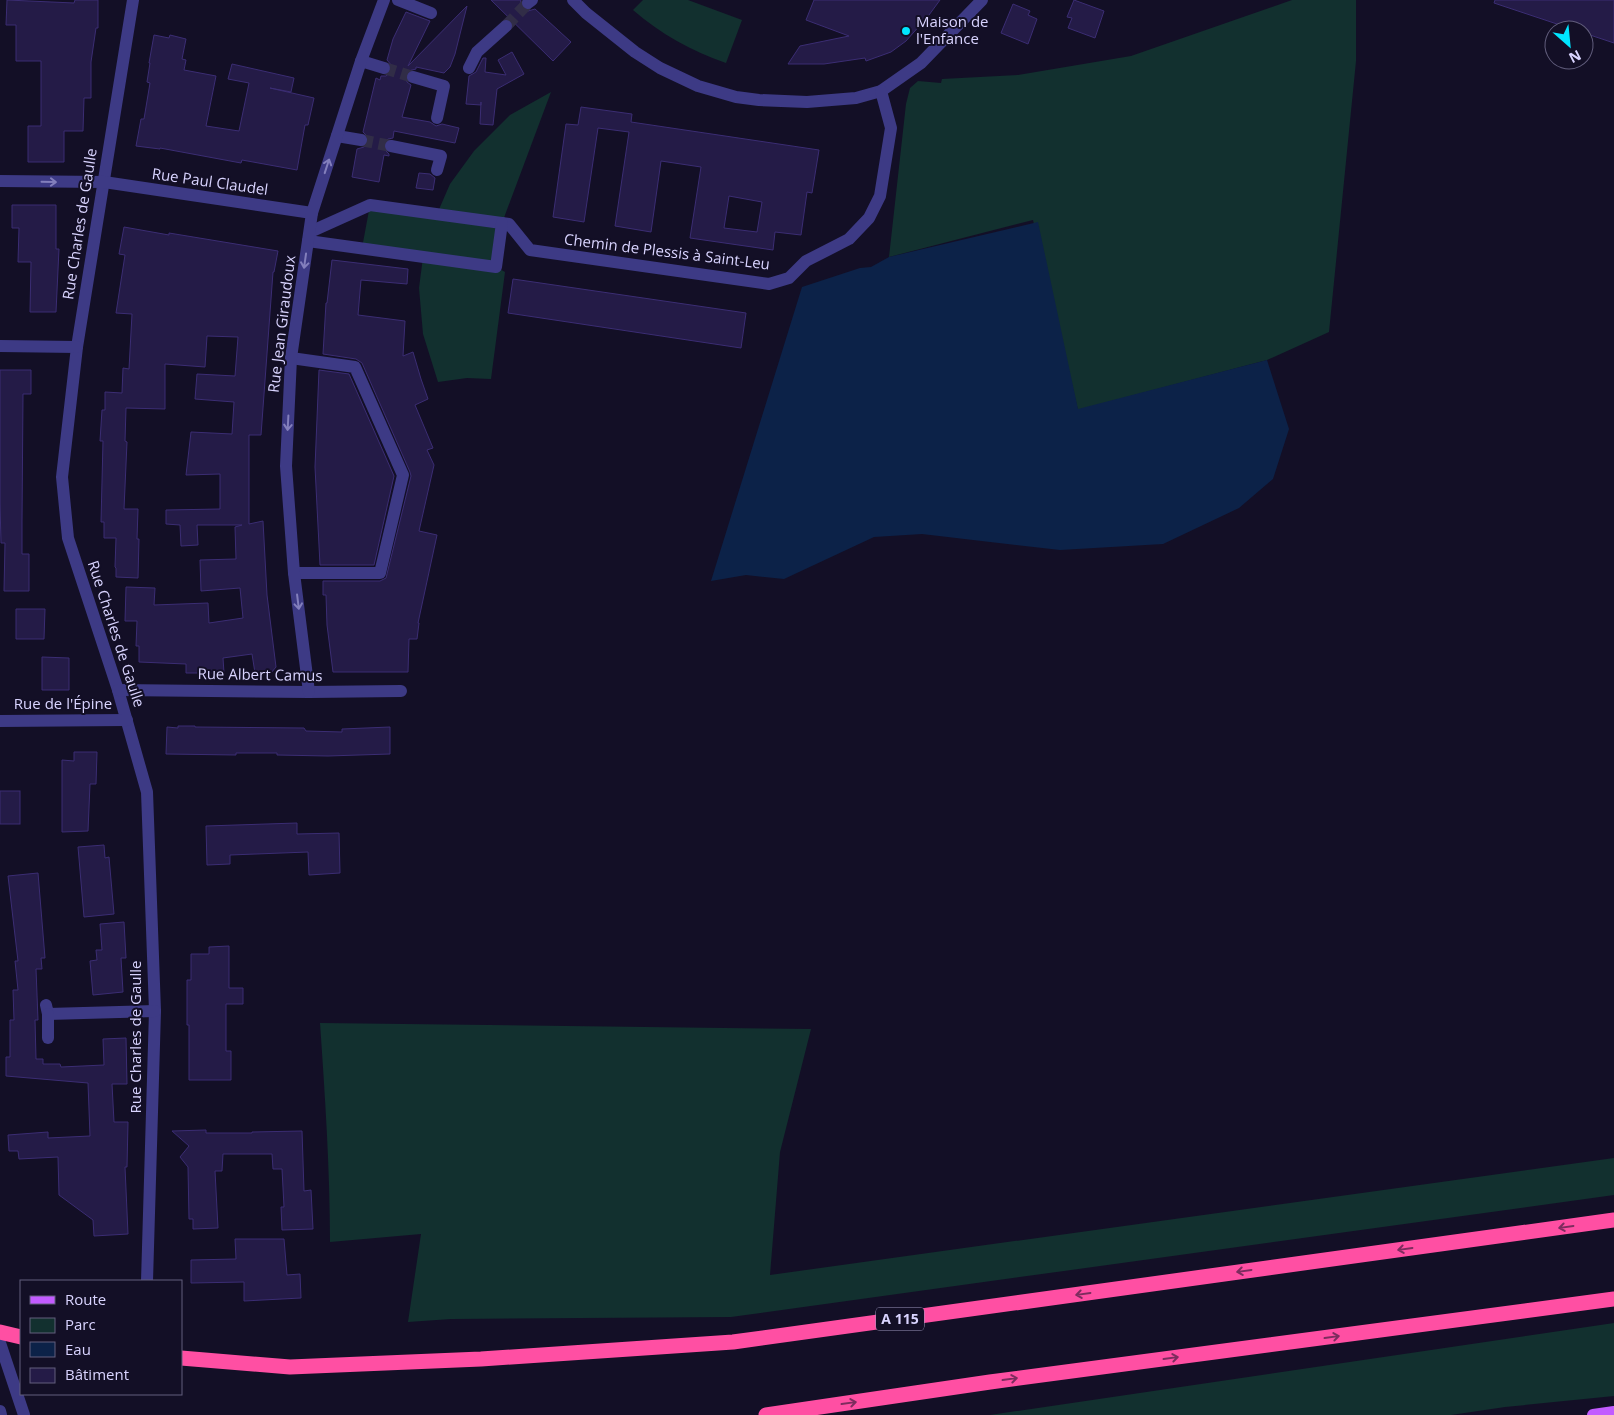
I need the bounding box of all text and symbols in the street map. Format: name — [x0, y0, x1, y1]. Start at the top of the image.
place label: Maison de l'Enfance — [916, 11, 988, 48]
north arrow — [1544, 20, 1594, 70]
marker: Maison de l'Enfance — [900, 25, 912, 37]
text: N — [1566, 46, 1585, 68]
street label: Rue Charles de Gaulle — [57, 147, 101, 301]
one-way arrow — [322, 159, 332, 175]
street label: Rue Paul Claudel — [151, 163, 270, 199]
one-way arrow — [40, 177, 56, 187]
street label: Chemin de Plessis à Saint-Leu — [563, 228, 771, 274]
one-way arrow — [300, 253, 310, 269]
street label: Rue Jean Giraudoux — [263, 254, 299, 394]
one-way arrow — [284, 414, 293, 430]
street label: Rue Charles de Gaulle — [84, 558, 150, 710]
one-way arrow — [293, 594, 303, 610]
street label: Rue Albert Camus — [197, 663, 323, 685]
street label: Rue de l'Épine — [14, 693, 112, 713]
street label: Rue Charles de Gaulle — [125, 960, 145, 1114]
one-way arrow — [1558, 1222, 1574, 1232]
one-way arrow — [1397, 1244, 1413, 1254]
one-way arrow — [1236, 1267, 1252, 1277]
legend — [20, 1280, 182, 1395]
text: Route — [65, 1289, 106, 1309]
one-way arrow — [1075, 1289, 1091, 1299]
road number: A 115 — [876, 1308, 924, 1330]
text: Parc — [65, 1314, 96, 1334]
one-way arrow — [1323, 1332, 1339, 1342]
text: Eau — [65, 1339, 91, 1359]
one-way arrow — [1162, 1353, 1178, 1363]
text: Bâtiment — [65, 1364, 129, 1384]
one-way arrow — [1001, 1374, 1017, 1384]
one-way arrow — [841, 1398, 857, 1408]

